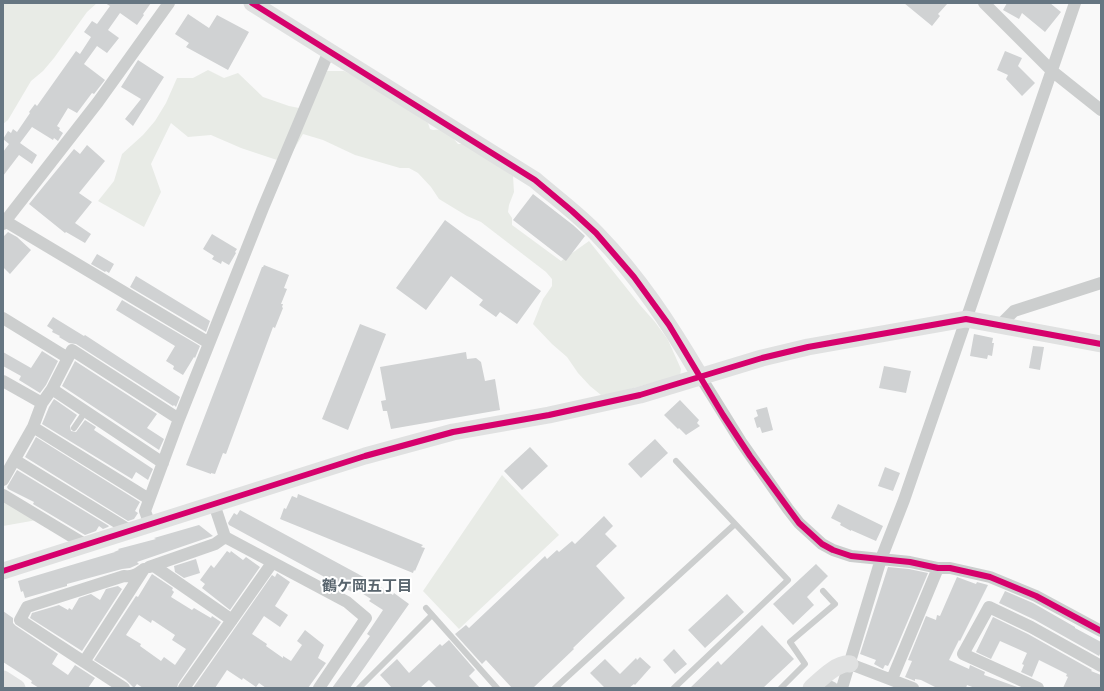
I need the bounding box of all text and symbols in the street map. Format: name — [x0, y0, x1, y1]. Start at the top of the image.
district label: 鶴ケ岡五丁目 — [322, 578, 412, 596]

